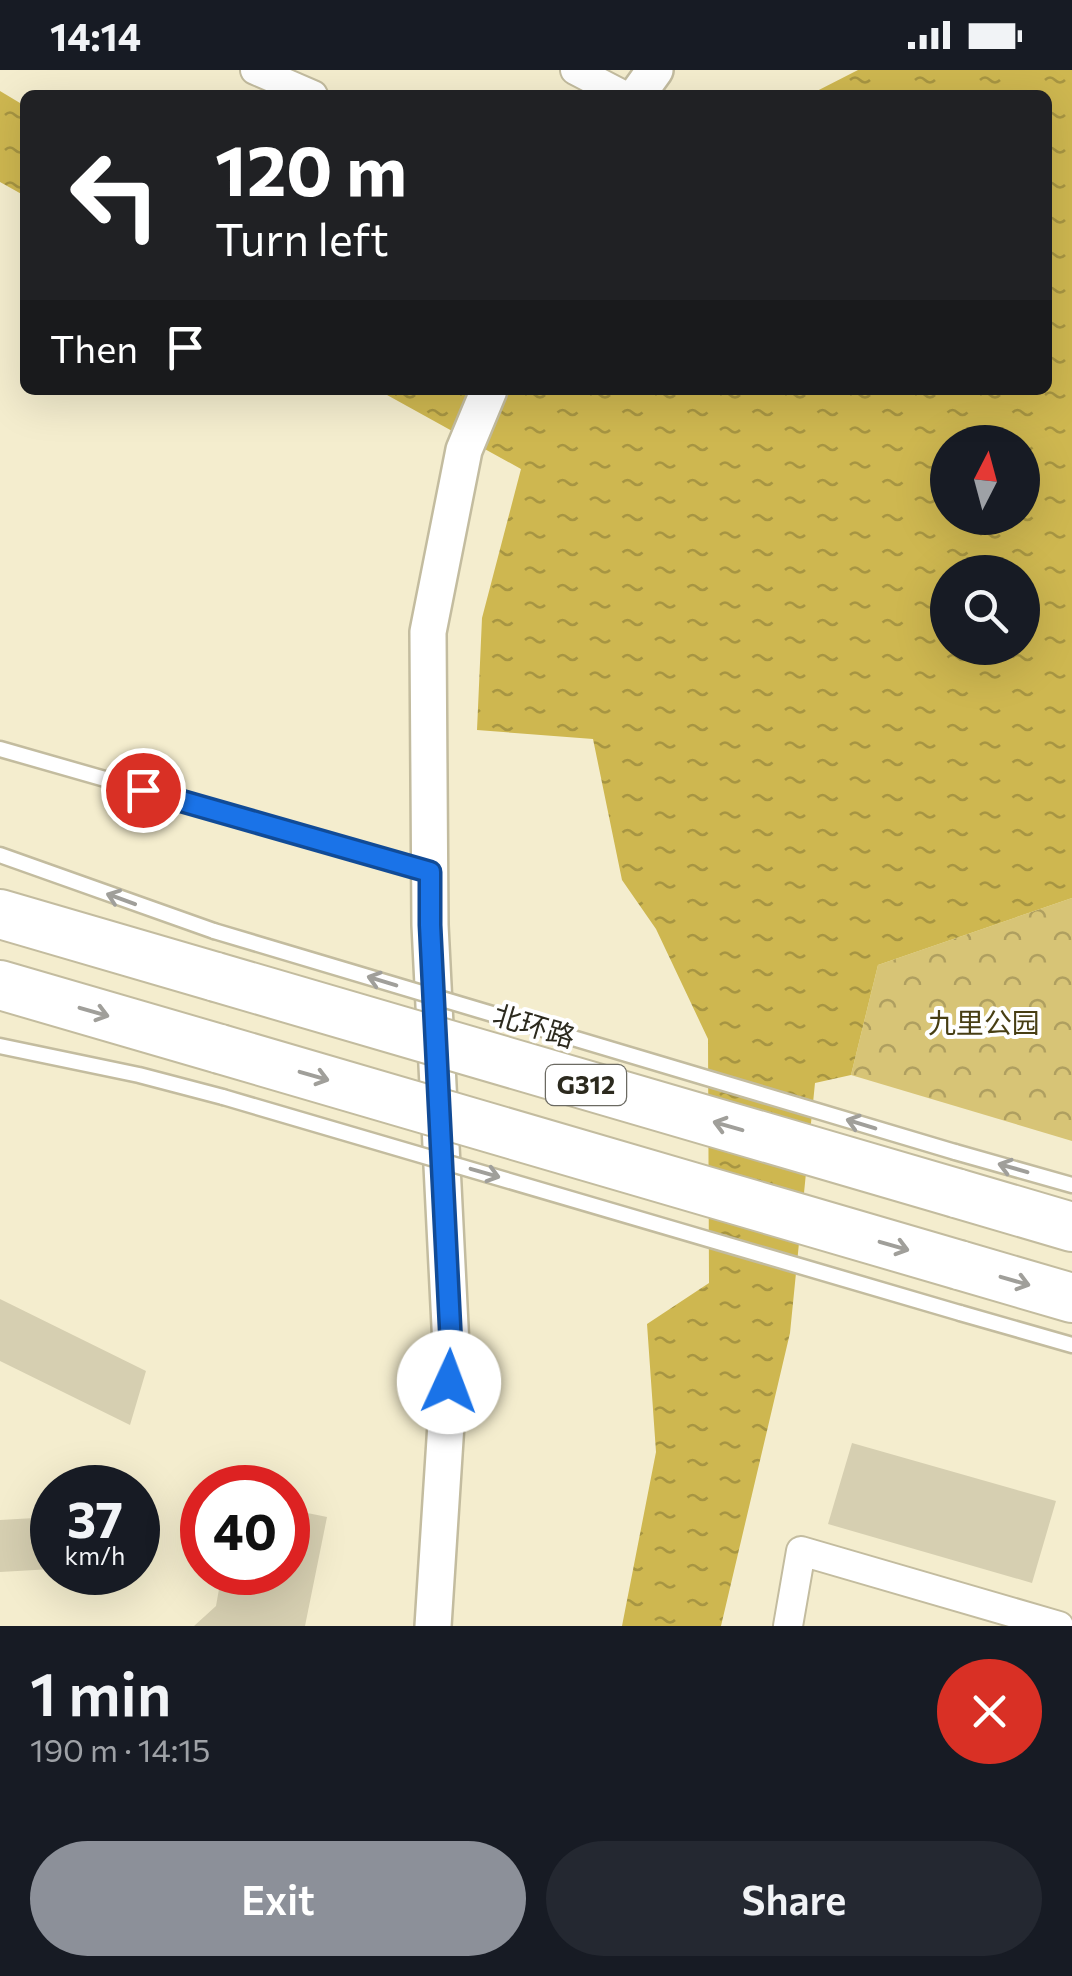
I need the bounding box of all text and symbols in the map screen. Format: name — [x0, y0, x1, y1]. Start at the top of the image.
text: 14:14 — [50, 12, 141, 59]
text: 120 m — [215, 125, 407, 210]
icon: left — [50, 130, 180, 260]
text: Turn left — [215, 210, 389, 265]
icon: arrive — [158, 320, 213, 375]
text: Then — [50, 324, 138, 371]
north arrow — [930, 425, 1040, 535]
map controls — [930, 425, 1040, 665]
button: search — [930, 555, 1040, 665]
pin — [101, 748, 186, 833]
icon: arrive — [116, 763, 171, 818]
one-way arrow — [107, 889, 138, 907]
one-way arrow — [367, 971, 398, 989]
street label: 北环路 — [489, 997, 579, 1054]
one-way arrow — [77, 1004, 109, 1022]
park label: 九里公园 — [928, 1005, 1040, 1039]
road number: G312 — [546, 1065, 626, 1105]
one-way arrow — [297, 1068, 329, 1087]
one-way arrow — [846, 1114, 878, 1132]
one-way arrow — [713, 1116, 745, 1134]
one-way arrow — [998, 1158, 1030, 1176]
one-way arrow — [468, 1165, 500, 1184]
one-way arrow — [878, 1238, 910, 1256]
one-way arrow — [999, 1273, 1031, 1292]
position arrow — [397, 1330, 501, 1434]
speed limit sign: 40 — [180, 1465, 310, 1595]
text: 37 — [67, 1487, 123, 1548]
text: km/h — [65, 1540, 125, 1570]
text: 1 min — [30, 1655, 171, 1728]
button: close — [937, 1659, 1042, 1764]
text: 190 m · 14:15 — [30, 1729, 210, 1769]
button: Exit — [30, 1841, 526, 1956]
button: Share — [546, 1841, 1042, 1956]

